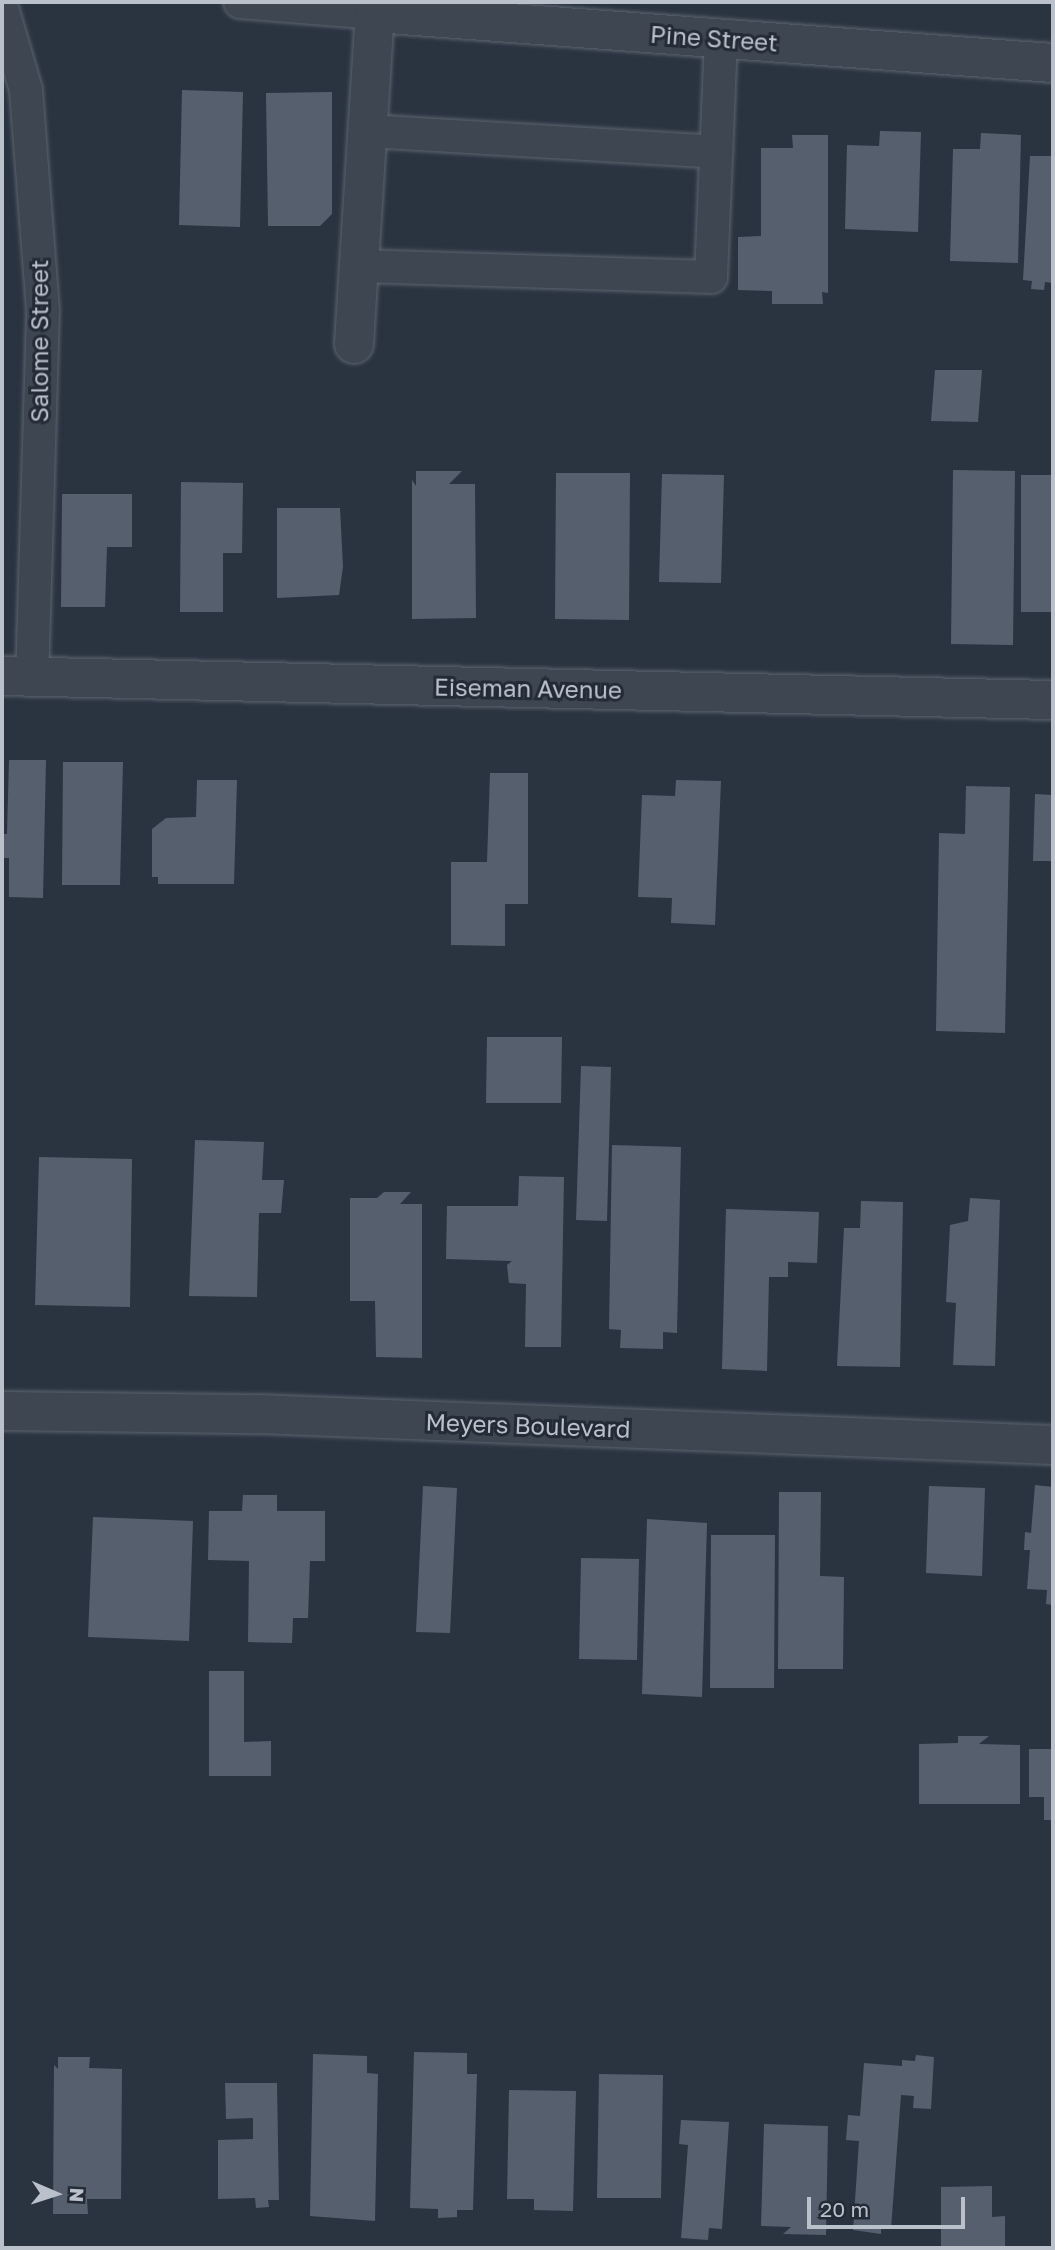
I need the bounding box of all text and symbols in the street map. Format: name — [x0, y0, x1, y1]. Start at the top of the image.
street label: Pine Street — [649, 19, 779, 57]
street label: Salome Street — [25, 260, 53, 422]
street label: Eiseman Avenue — [434, 672, 622, 704]
street label: Meyers Boulevard — [425, 1407, 631, 1443]
north arrow — [21, 2159, 91, 2229]
scale bar — [810, 2184, 968, 2228]
text: N — [66, 2187, 89, 2203]
text: 20 m — [820, 2196, 869, 2222]

